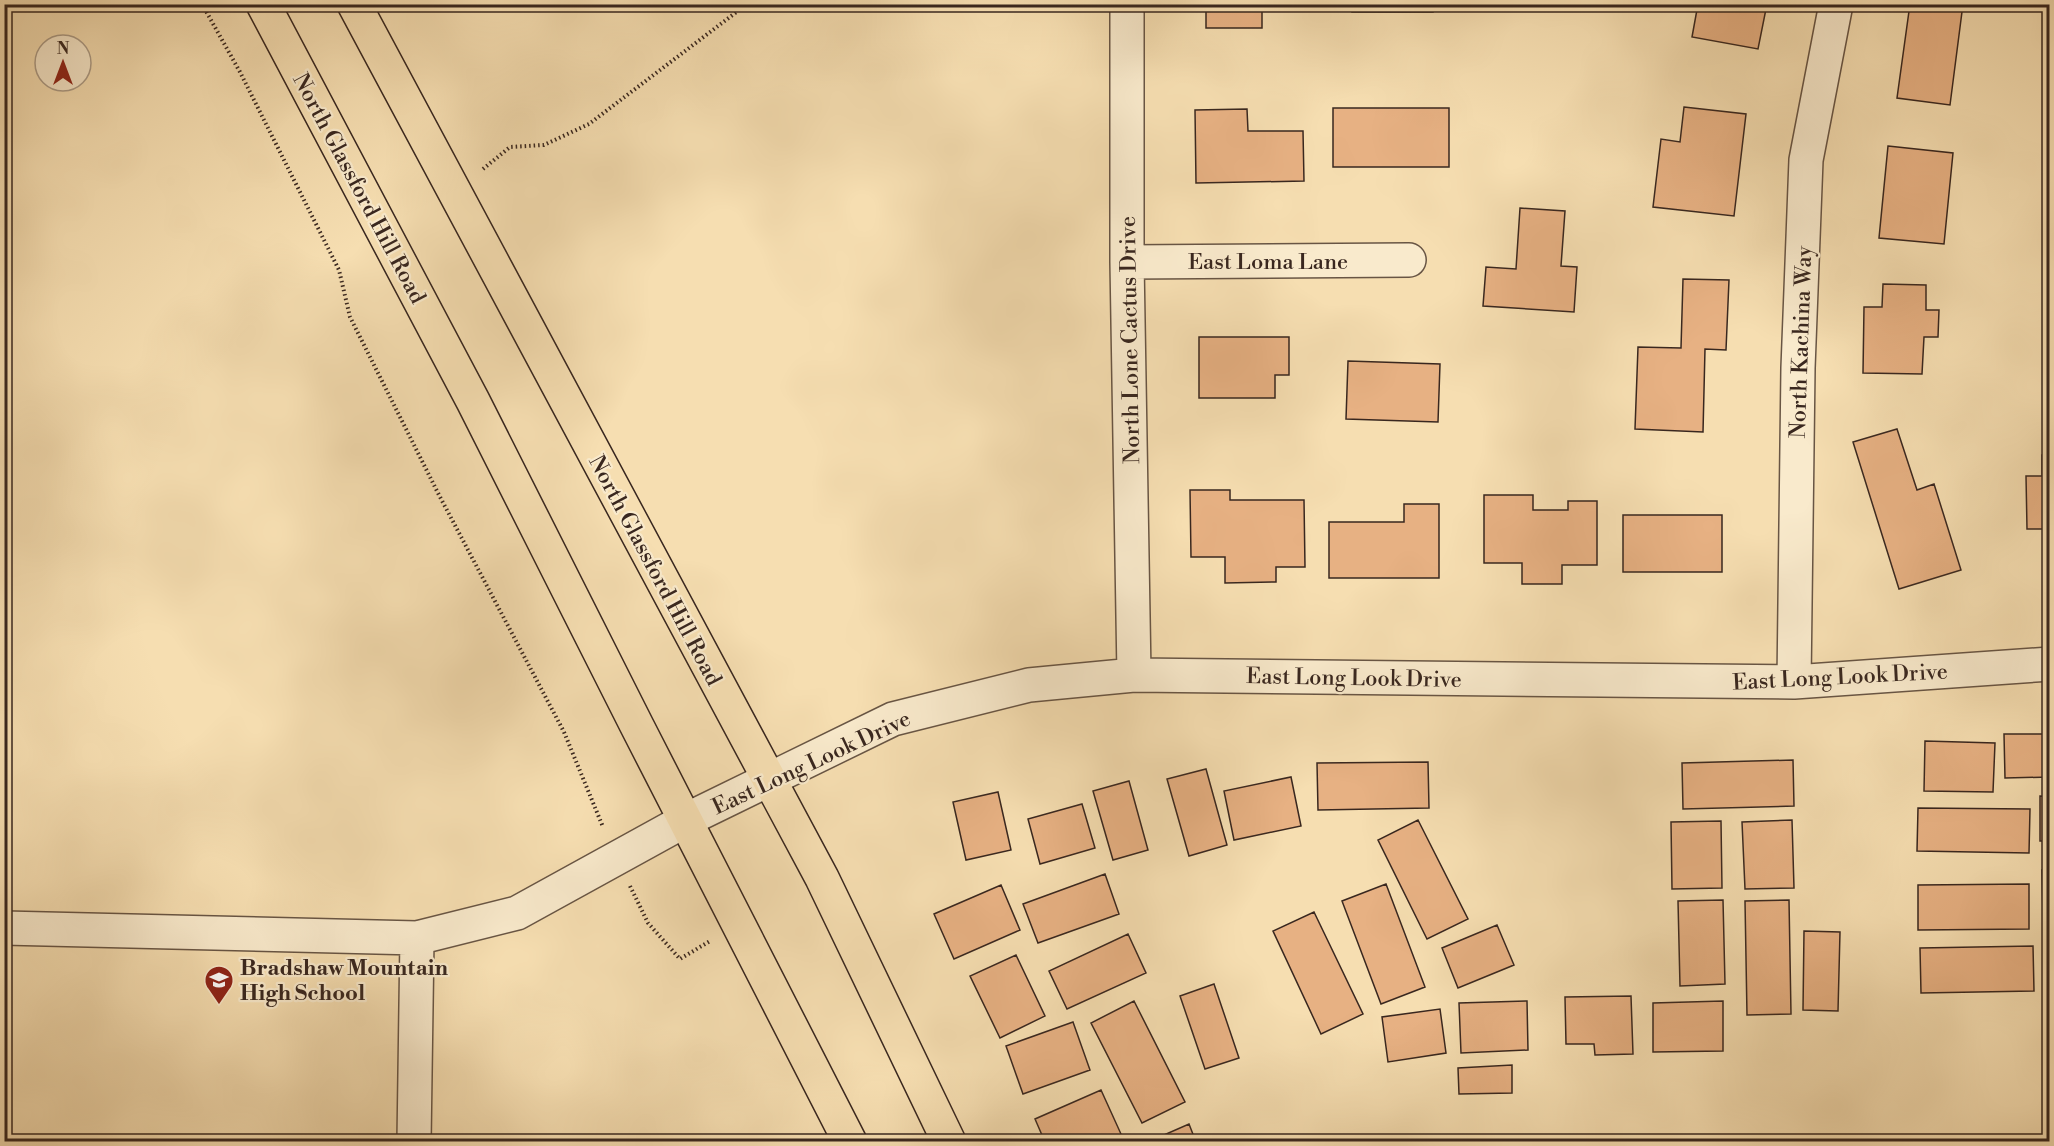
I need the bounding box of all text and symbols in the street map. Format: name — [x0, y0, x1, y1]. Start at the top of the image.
north arrow — [33, 33, 93, 93]
text: N — [57, 39, 70, 59]
street label: North Glassford Hill Road — [286, 69, 431, 309]
street label: North Lone Cactus Drive — [1115, 216, 1146, 464]
street label: North Kachina Way — [1785, 245, 1818, 439]
street label: East Loma Lane — [1188, 249, 1348, 276]
street label: North Glassford Hill Road — [582, 451, 727, 691]
street label: East Long Look Drive — [1732, 658, 1949, 697]
street label: East Long Look Drive — [1246, 663, 1462, 694]
street label: East Long Look Drive — [708, 706, 915, 821]
place label: Bradshaw Mountain High School — [240, 955, 449, 1007]
school or university icon: Bradshaw Mountain High School — [203, 964, 235, 1006]

